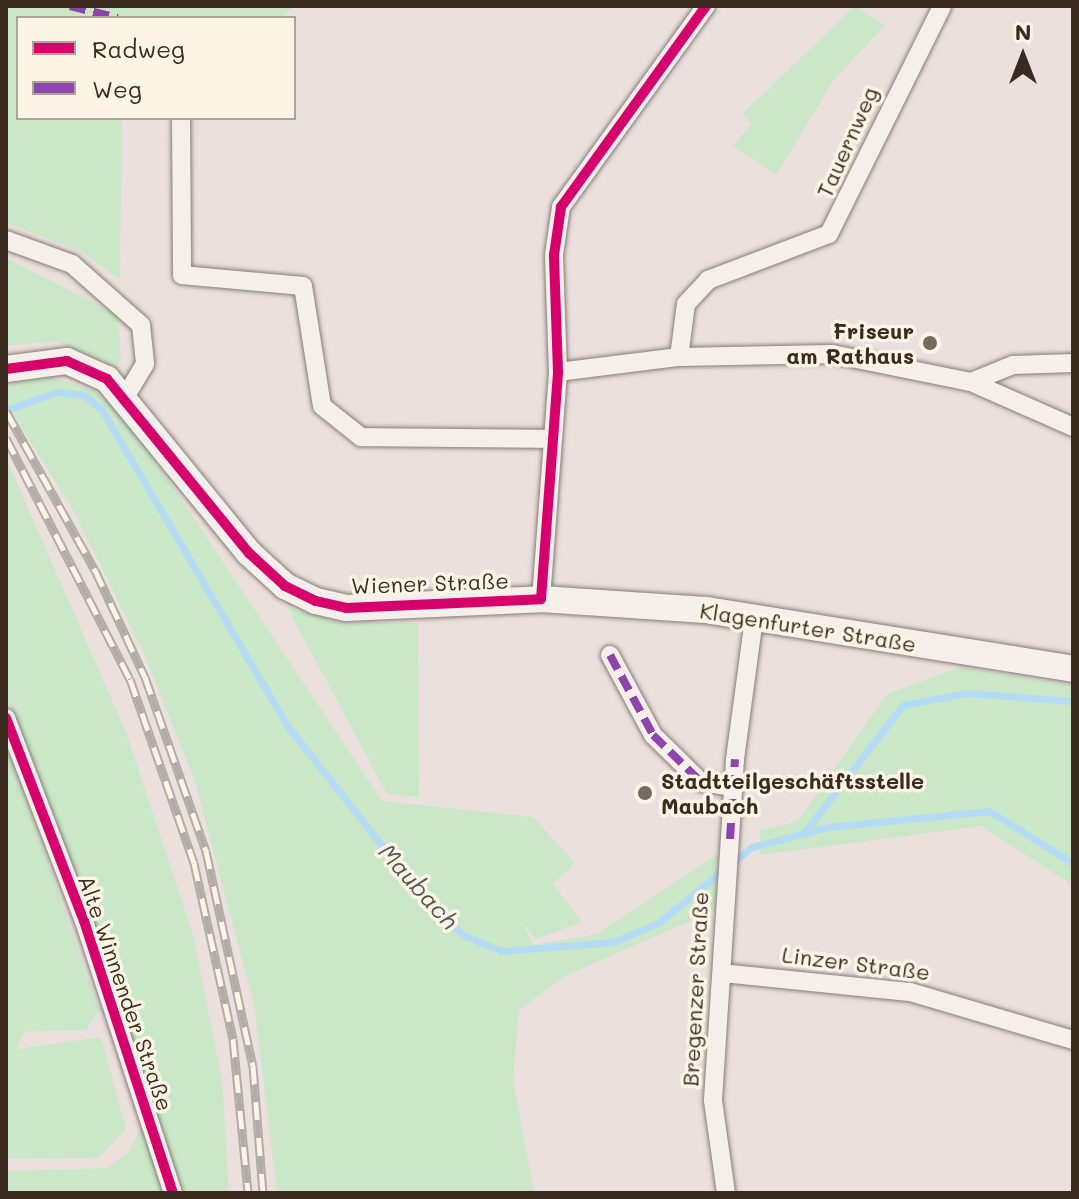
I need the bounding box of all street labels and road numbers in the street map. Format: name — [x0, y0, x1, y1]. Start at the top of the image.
street label: Tauernweg — [811, 83, 883, 201]
street label: Wiener Straße — [351, 567, 509, 599]
street label: Klagenfurter Straße — [698, 597, 918, 657]
street label: Alte Winnender Straße — [73, 872, 179, 1114]
street label: Bregenzer Straße — [677, 891, 713, 1087]
street label: Linzer Straße — [781, 941, 931, 985]

